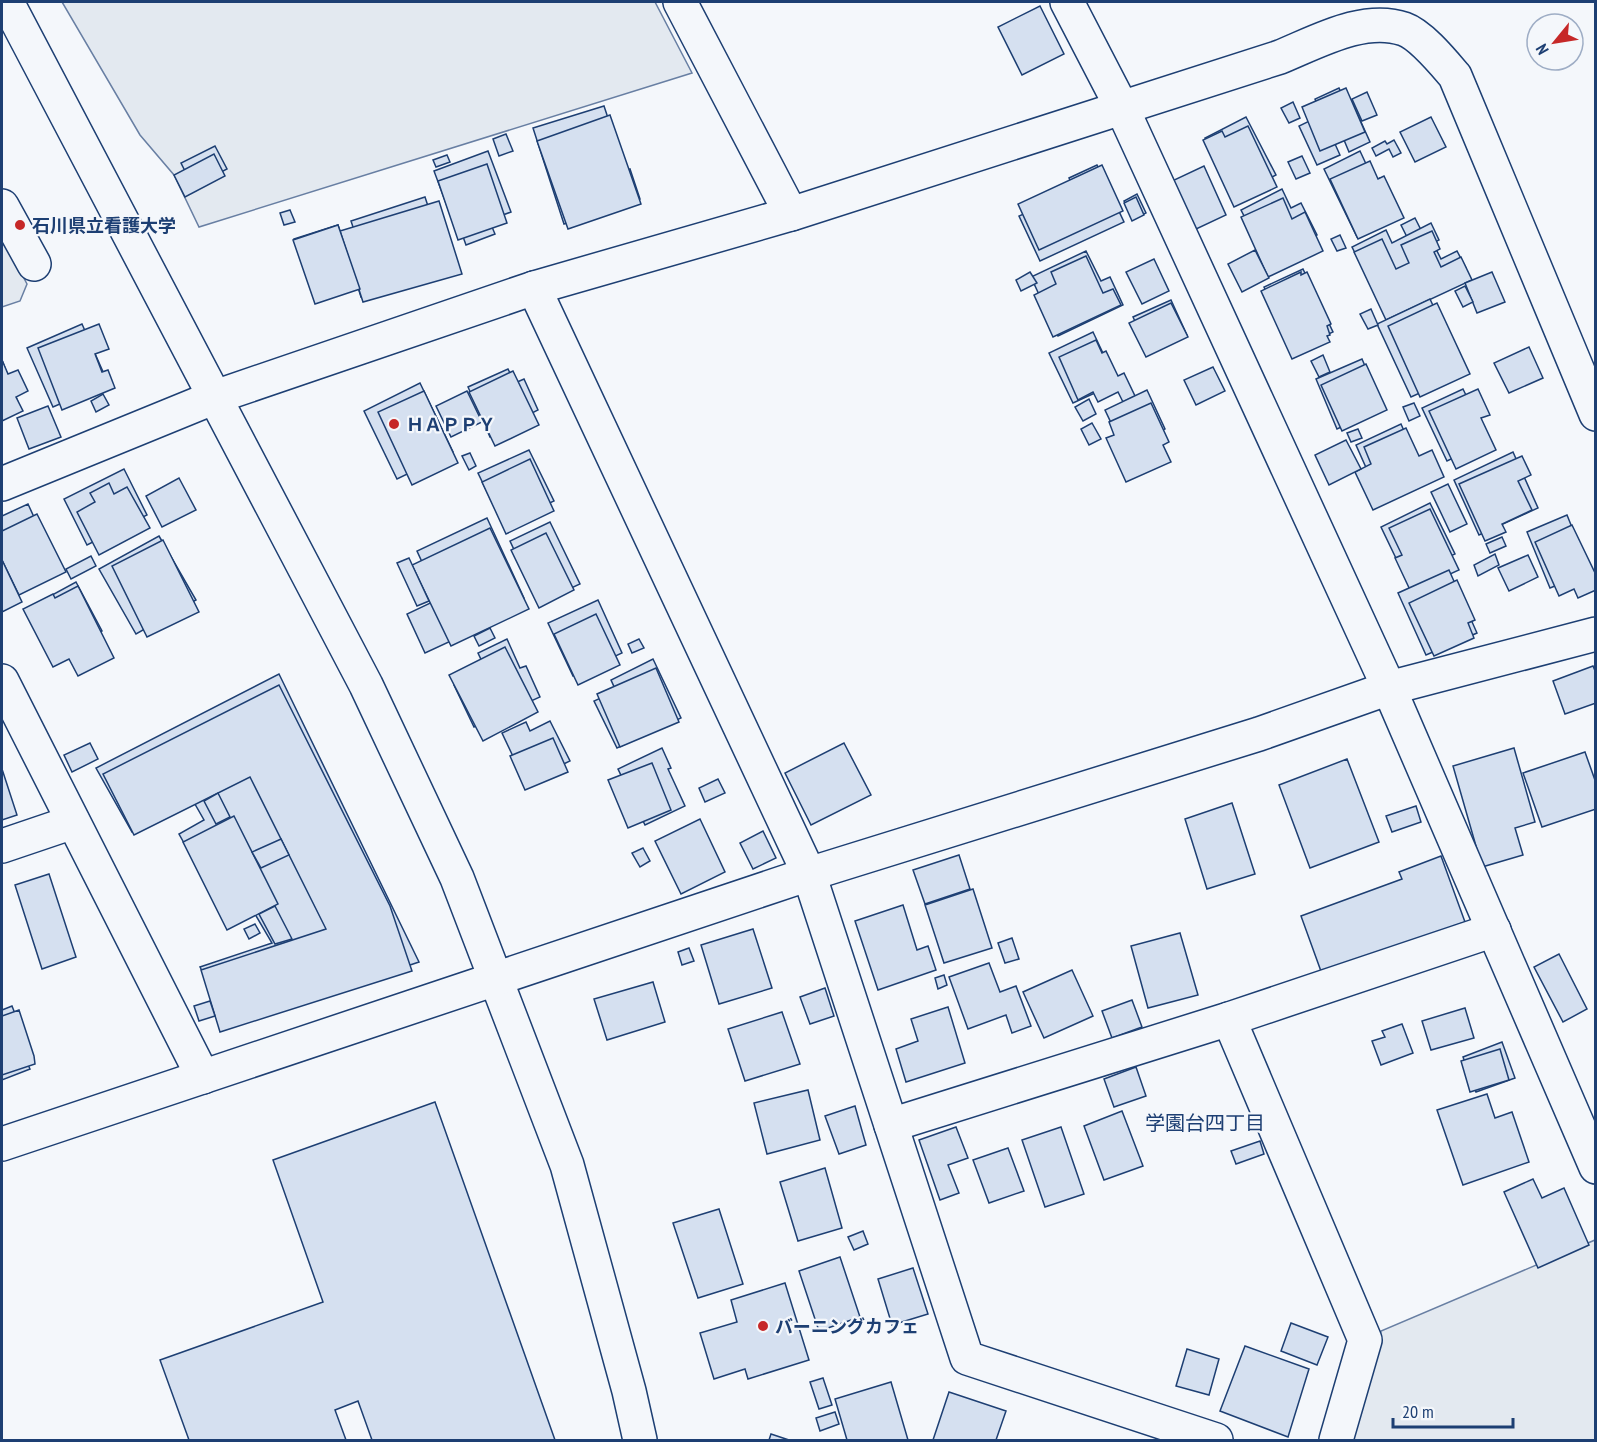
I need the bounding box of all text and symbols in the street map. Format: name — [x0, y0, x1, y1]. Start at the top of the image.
north arrow — [1525, 12, 1585, 72]
text: N — [1531, 41, 1553, 58]
place label: 石川県立看護大学 — [32, 214, 176, 237]
marker: 石川県立看護大学 — [13, 218, 27, 232]
place label: ＨＡＰＰＹ — [406, 413, 496, 436]
marker: ＨＡＰＰＹ — [387, 417, 401, 431]
district label: 学園台四丁目 — [1145, 1110, 1265, 1136]
place label: バーニングカフェ — [775, 1315, 919, 1338]
marker: バーニングカフェ — [756, 1319, 770, 1333]
scale bar — [1393, 1391, 1513, 1429]
text: 20 m — [1402, 1400, 1434, 1423]

